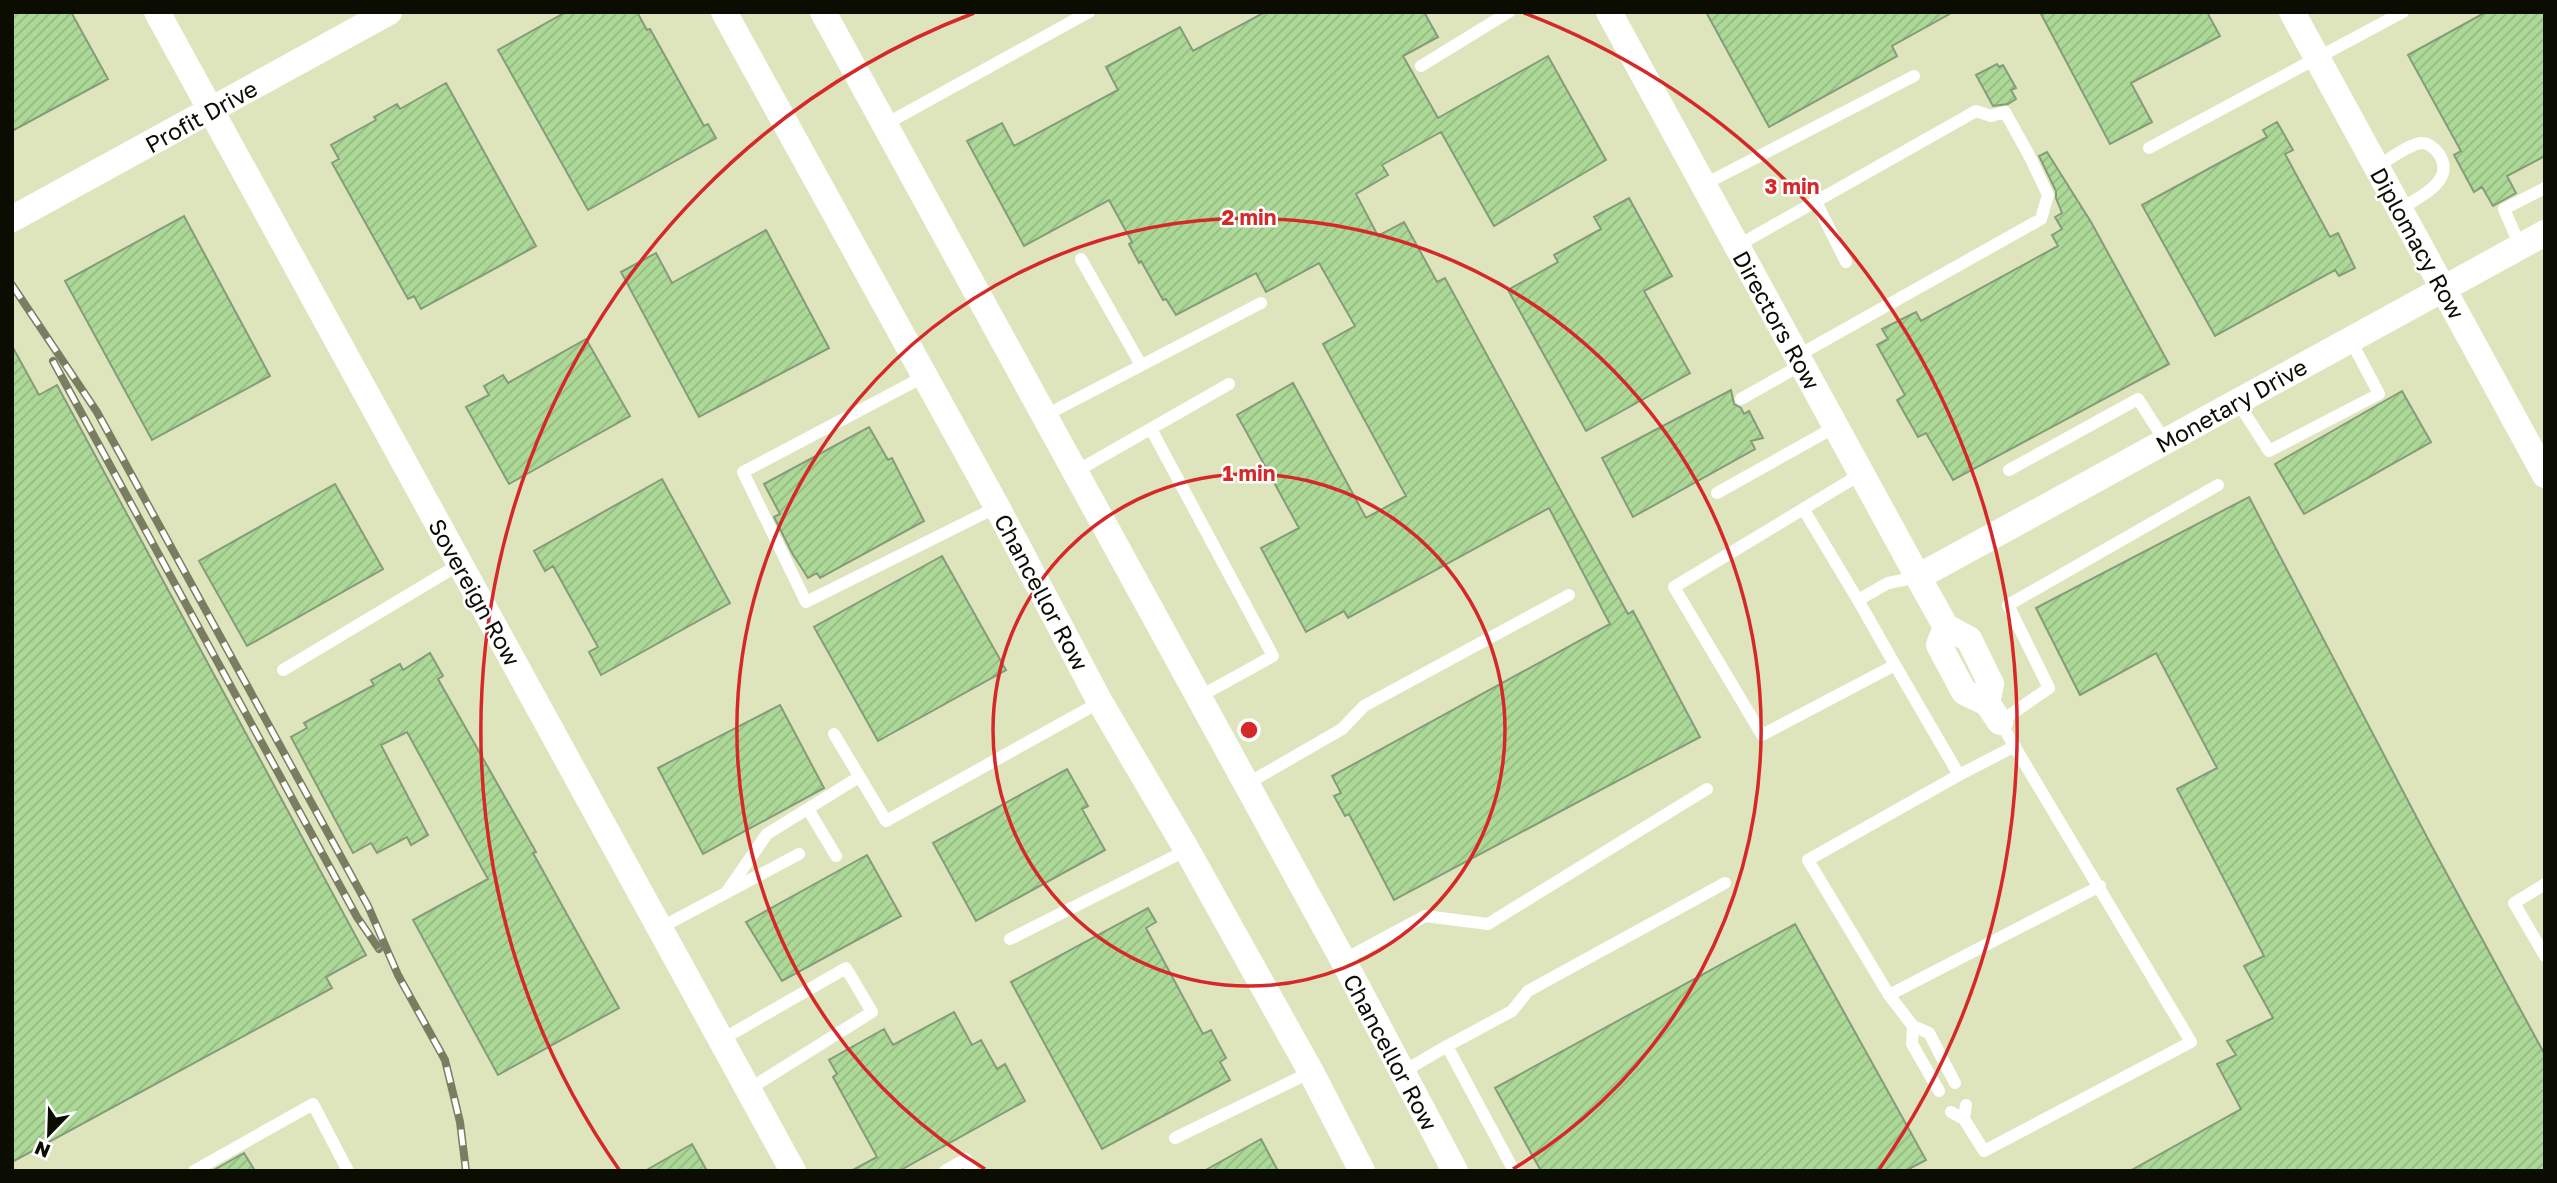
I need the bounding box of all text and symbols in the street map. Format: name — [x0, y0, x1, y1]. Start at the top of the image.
street label: Profit Drive — [140, 74, 262, 158]
street label: Diplomacy Row — [2365, 162, 2471, 324]
text: 3 min — [1765, 173, 1819, 199]
text: 2 min — [1222, 204, 1276, 230]
street label: Directors Row — [1727, 246, 1827, 394]
street label: Monetary Drive — [2151, 352, 2311, 458]
text: 1 min — [1223, 460, 1275, 486]
street label: Chancellor Row — [989, 509, 1095, 675]
street label: Sovereign Row — [423, 514, 527, 670]
centre of rings — [1237, 718, 1261, 742]
street label: Chancellor Row — [1338, 969, 1444, 1135]
north arrow — [14, 1099, 84, 1169]
text: N — [31, 1137, 53, 1164]

